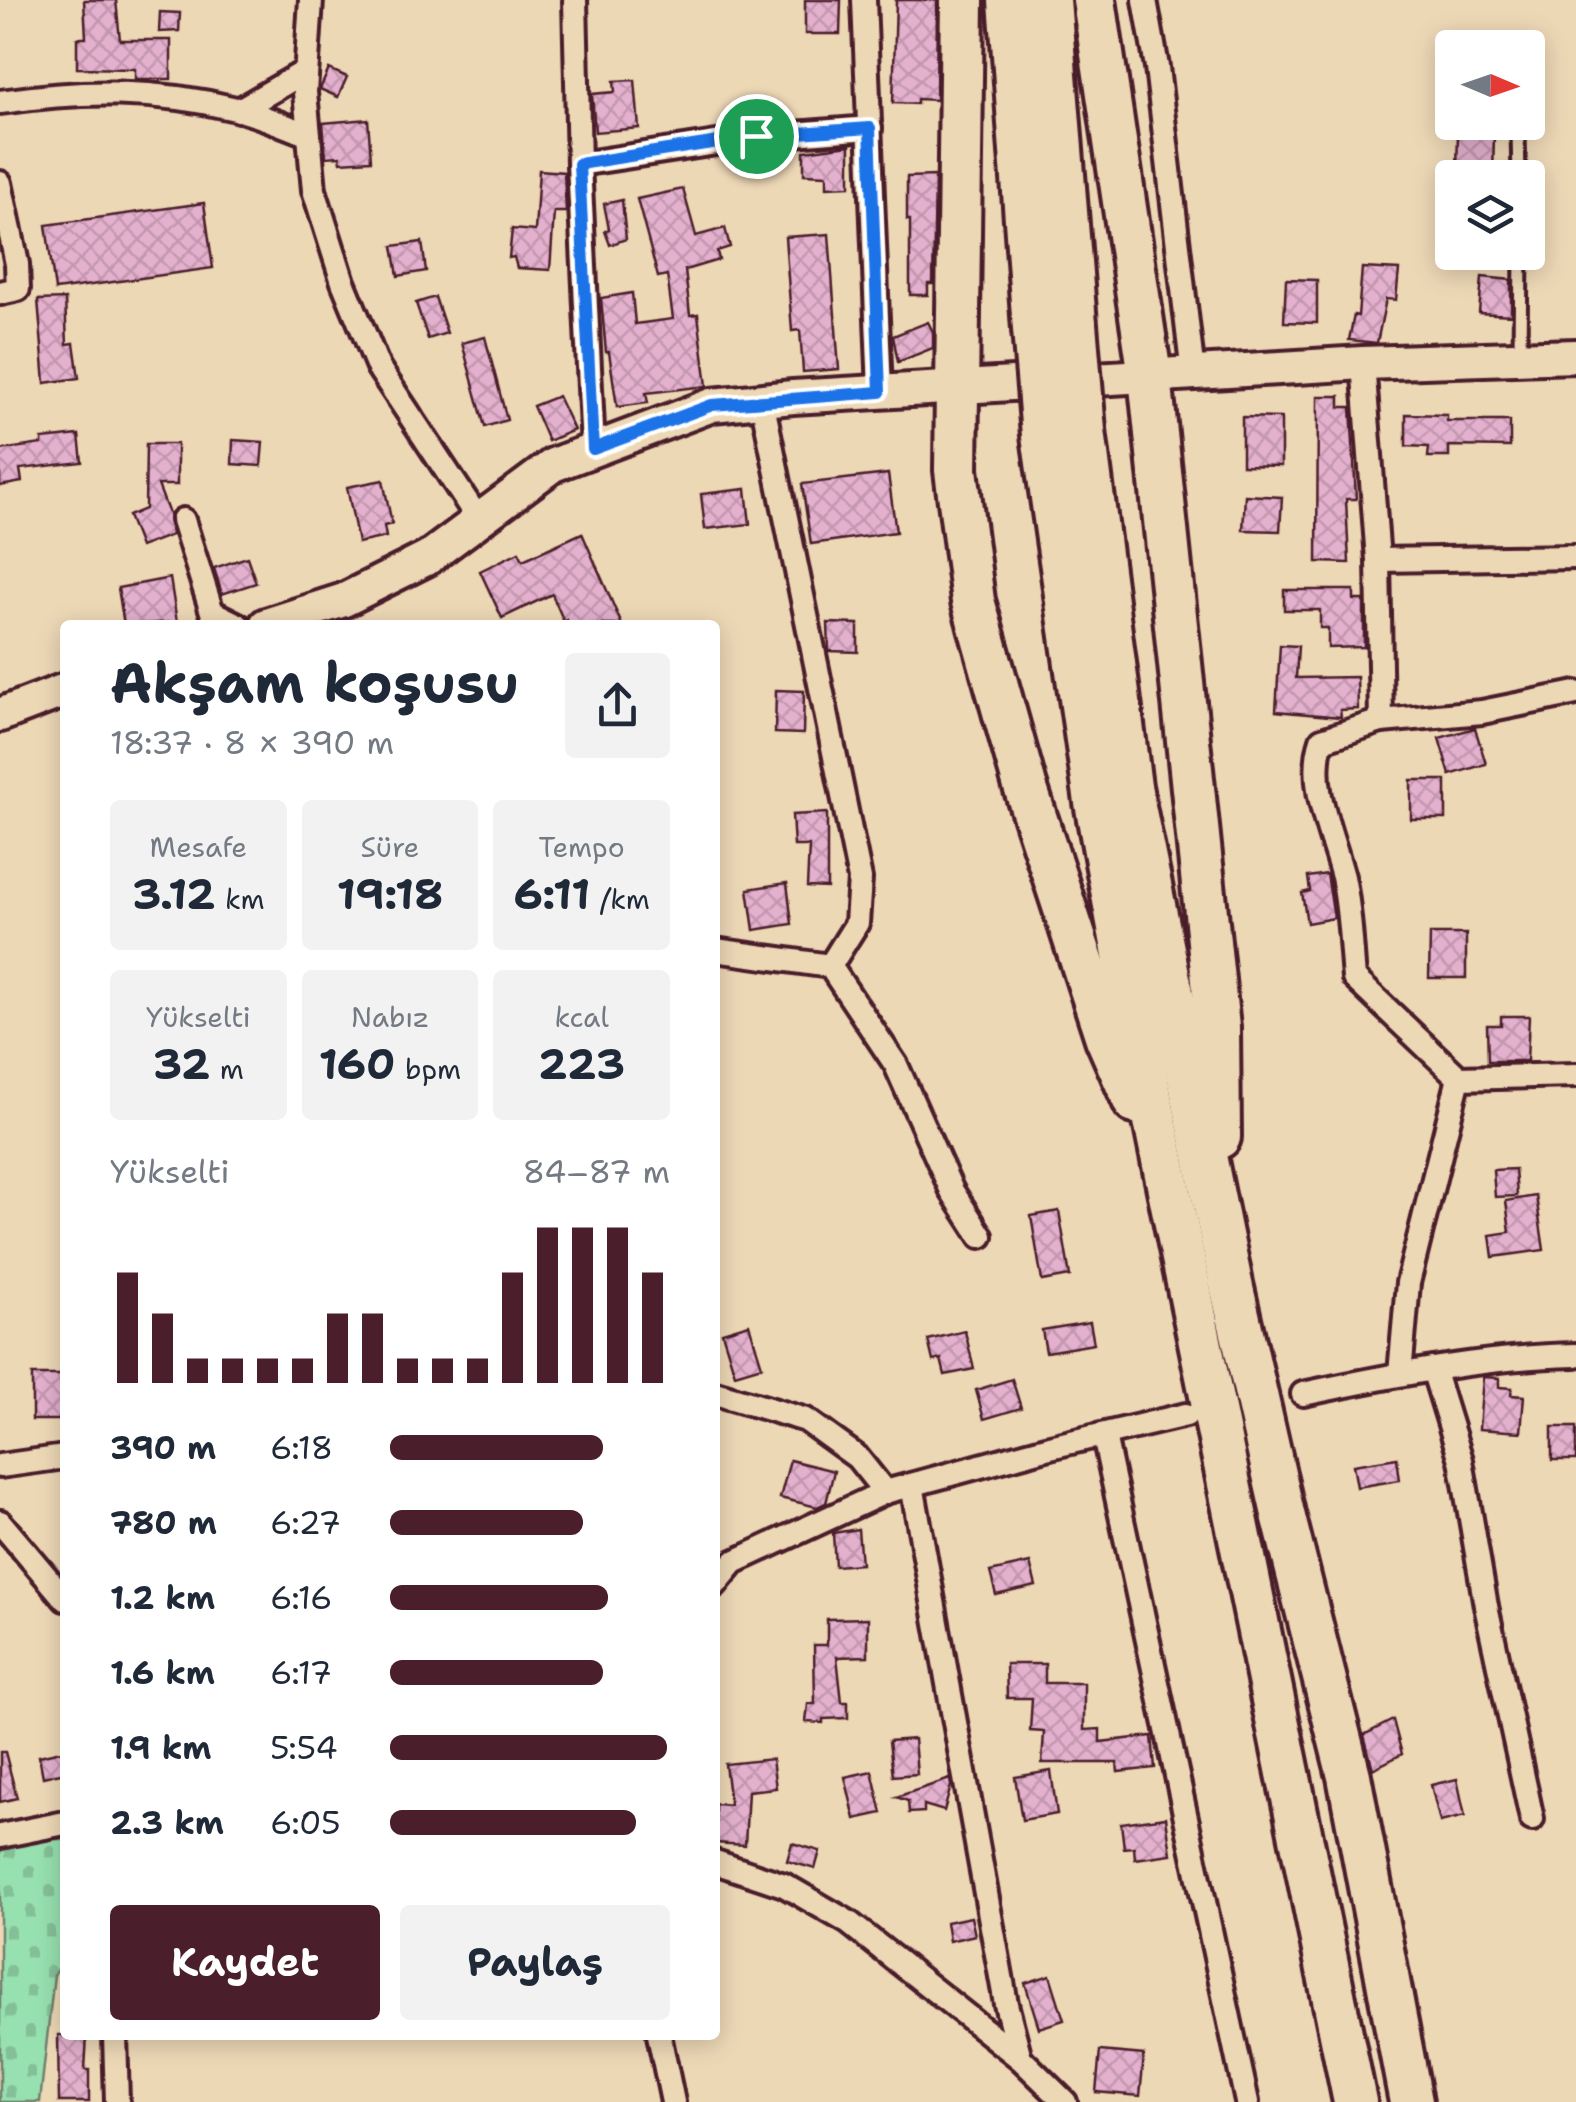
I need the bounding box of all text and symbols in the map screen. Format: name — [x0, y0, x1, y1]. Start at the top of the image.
north arrow — [1435, 30, 1545, 140]
map controls — [1435, 30, 1545, 270]
pin — [714, 94, 799, 179]
icon: arrive — [729, 109, 784, 164]
button: layers — [1435, 160, 1545, 270]
text: Akşam koşusu — [110, 646, 519, 720]
button: share — [565, 653, 670, 758]
text: 18:37 · 8 × 390 m — [110, 721, 394, 764]
text: Mesafe — [149, 828, 247, 866]
text: Süre — [361, 828, 419, 866]
text: Tempo — [539, 828, 625, 866]
text: 3.12 — [132, 866, 215, 922]
text: 19:18 — [337, 866, 443, 922]
text: 6:11 — [513, 866, 590, 922]
text: km — [215, 880, 265, 918]
text: /km — [590, 880, 650, 918]
text: Yükselti — [146, 998, 251, 1036]
text: Nabız — [351, 998, 429, 1036]
text: kcal — [554, 998, 609, 1036]
text: 32 — [153, 1036, 210, 1092]
text: 160 — [319, 1036, 395, 1092]
text: 223 — [538, 1036, 625, 1092]
text: m — [210, 1050, 244, 1088]
text: bpm — [395, 1050, 461, 1088]
text: Yükselti — [110, 1150, 230, 1193]
text: 84–87 m — [523, 1150, 670, 1193]
text: 390 m — [110, 1426, 216, 1469]
text: 6:18 — [270, 1426, 333, 1469]
text: 780 m — [110, 1501, 217, 1544]
text: 6:27 — [270, 1501, 341, 1544]
text: 1.2 km — [110, 1576, 215, 1619]
text: 6:16 — [270, 1576, 333, 1619]
text: 1.6 km — [110, 1651, 215, 1694]
text: 6:17 — [270, 1651, 332, 1694]
text: 1.9 km — [110, 1726, 211, 1769]
text: 5:54 — [270, 1726, 338, 1769]
text: 2.3 km — [110, 1801, 224, 1844]
text: 6:05 — [270, 1801, 341, 1844]
button: Kaydet — [110, 1905, 380, 2020]
button: Paylaş — [400, 1905, 670, 2020]

